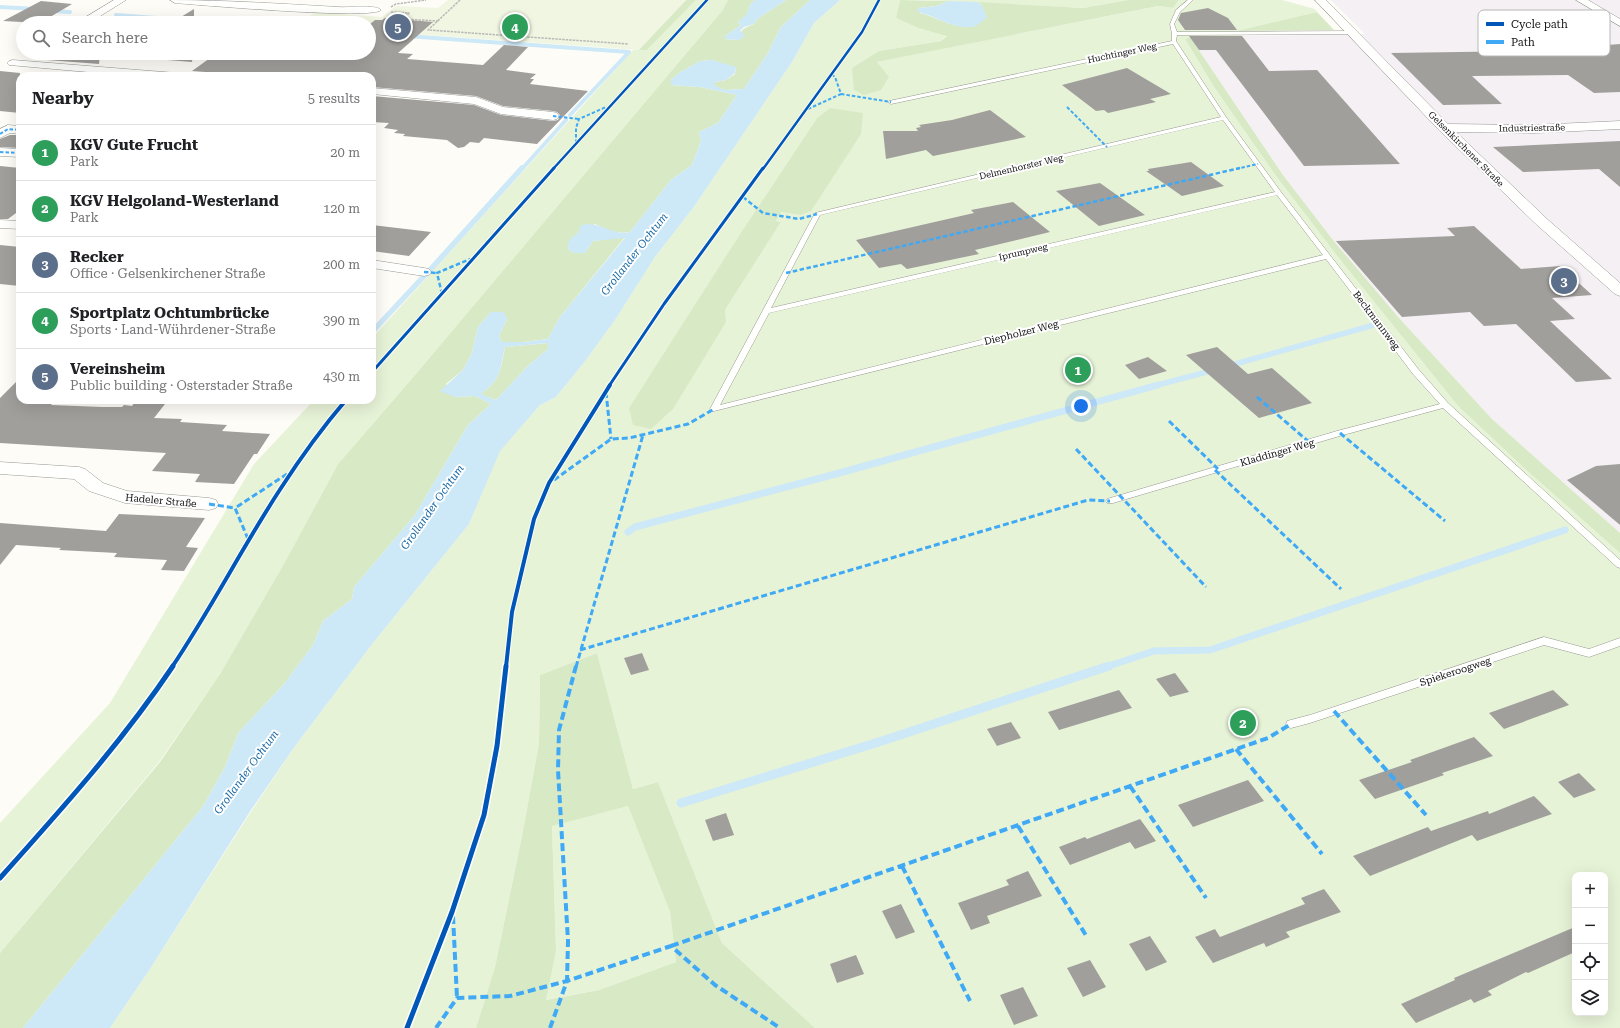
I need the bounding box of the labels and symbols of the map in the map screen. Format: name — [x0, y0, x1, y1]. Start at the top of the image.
legend — [1478, 10, 1610, 56]
pin: 5 — [385, 12, 411, 42]
pin: 4 — [502, 12, 528, 42]
text: Cycle path — [1511, 18, 1568, 31]
text: Path — [1511, 36, 1535, 49]
street label: Huchtinger Weg — [1086, 41, 1158, 65]
street label: Gelsenkirchener Straße — [1426, 109, 1506, 189]
street label: Industriestraße — [1499, 122, 1565, 134]
street label: Delmenhorster Weg — [978, 152, 1065, 182]
water label: Grollander Ochtum — [598, 210, 671, 298]
street label: Iprumpweg — [998, 241, 1049, 262]
pin: 3 — [1551, 266, 1577, 296]
street label: Beckmannweg — [1351, 289, 1402, 352]
street label: Diepholzer Weg — [983, 318, 1060, 347]
pin: 1 — [1065, 355, 1091, 385]
your location — [1071, 396, 1091, 416]
street label: Kladdinger Weg — [1239, 437, 1316, 468]
water label: Grollander Ochtum — [398, 462, 467, 552]
street label: Hadeler Straße — [125, 492, 198, 509]
street label: Spiekeroogweg — [1418, 655, 1492, 688]
pin: 2 — [1230, 708, 1256, 738]
water label: Grollander Ochtum — [212, 727, 281, 817]

